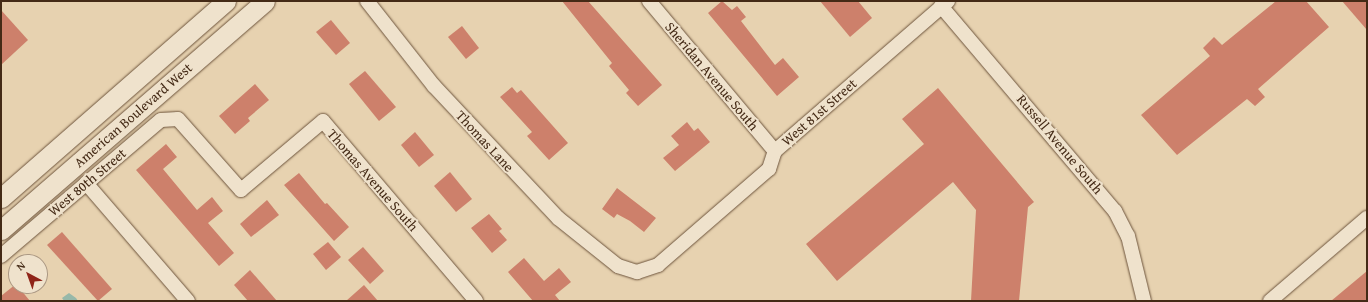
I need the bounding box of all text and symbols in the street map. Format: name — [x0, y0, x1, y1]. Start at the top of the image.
street label: Sheridan Avenue South — [662, 18, 762, 134]
street label: American Boulevard West — [70, 59, 196, 171]
street label: West 81st Street — [778, 75, 860, 149]
street label: Russell Avenue South — [1013, 91, 1107, 197]
street label: Thomas Lane — [452, 107, 518, 175]
street label: Thomas Avenue South — [324, 125, 422, 235]
street label: West 80th Street — [45, 145, 129, 219]
north arrow — [8, 254, 48, 294]
text: N — [13, 257, 29, 274]

